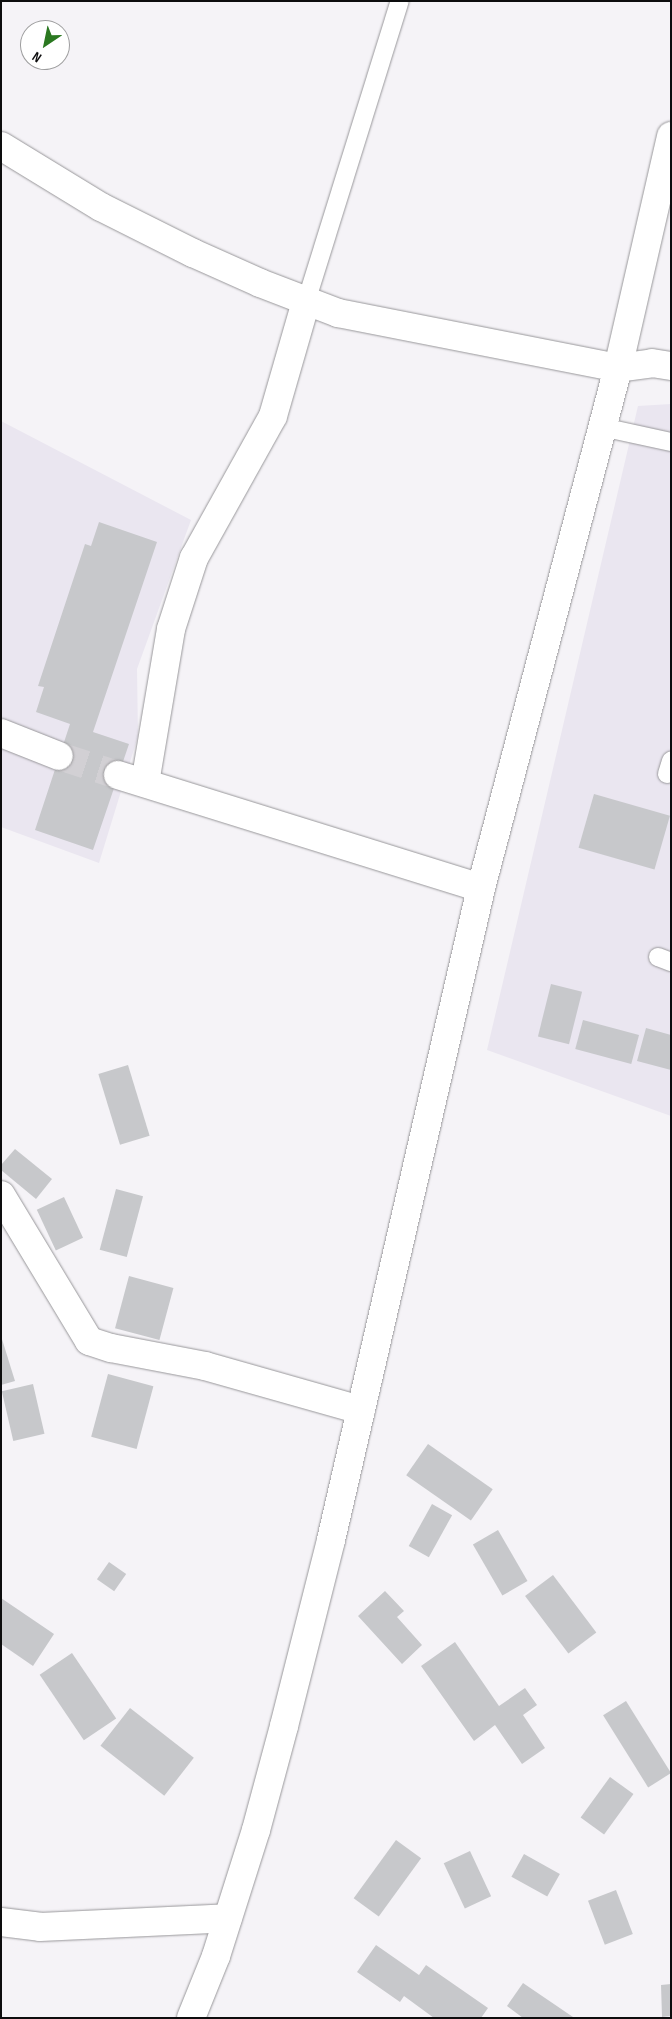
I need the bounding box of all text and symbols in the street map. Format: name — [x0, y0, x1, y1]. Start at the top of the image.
north arrow — [20, 20, 70, 70]
text: N — [29, 48, 45, 66]

